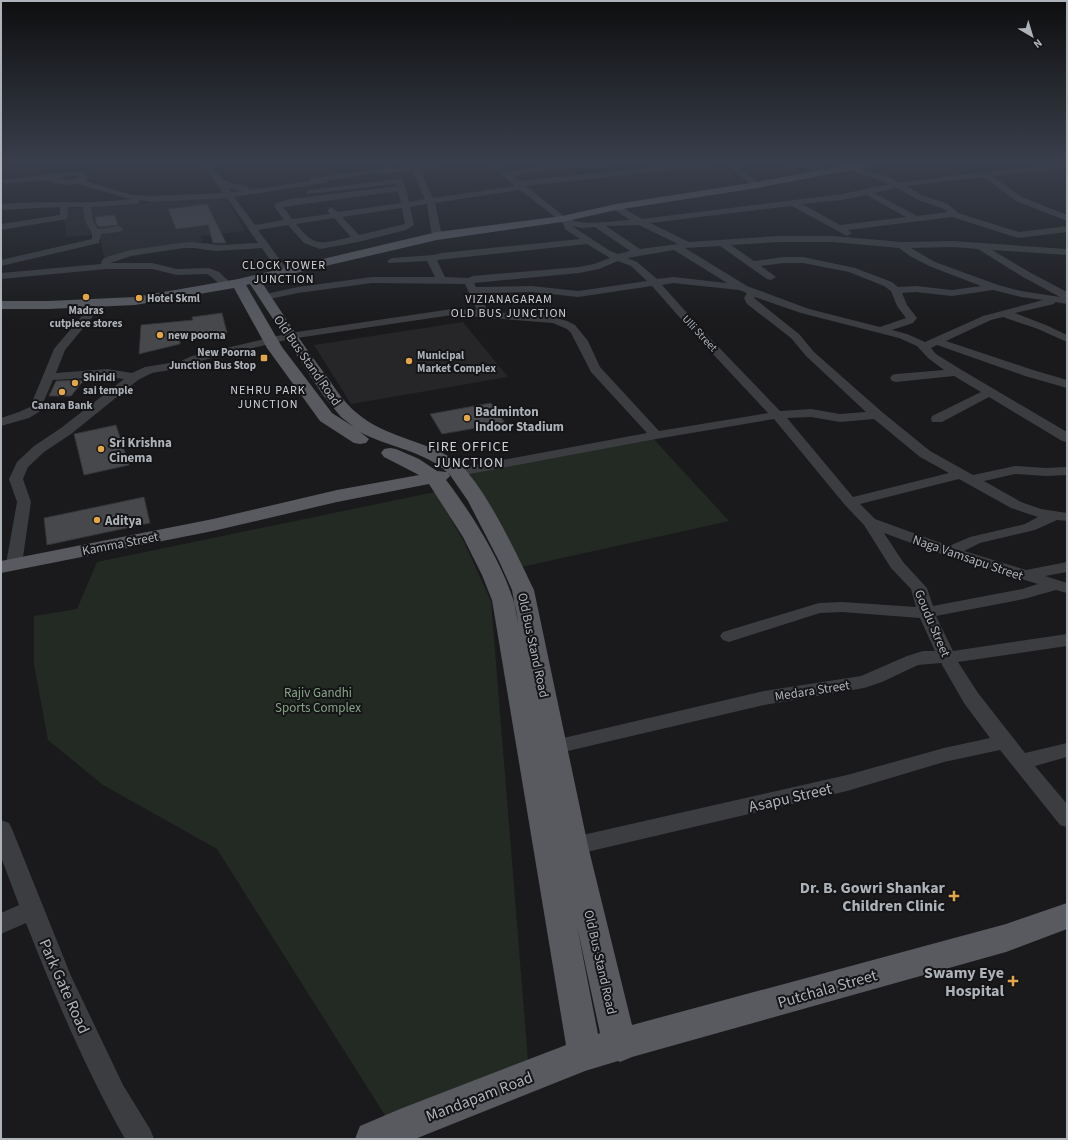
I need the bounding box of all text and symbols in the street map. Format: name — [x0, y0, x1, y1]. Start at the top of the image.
north arrow — [1012, 16, 1052, 56]
text: N — [1030, 35, 1045, 52]
district label: CLOCK TOWER JUNCTION — [242, 257, 326, 288]
place label: Hotel Skml — [147, 291, 201, 306]
district label: VIZIANAGARAM OLD BUS JUNCTION — [451, 291, 567, 322]
marker: Madras cutpiece stores — [81, 292, 91, 302]
marker: Hotel Skml — [134, 293, 144, 303]
place label: Madras cutpiece stores — [50, 303, 123, 331]
street label: Old Bus Stand Road — [269, 312, 345, 409]
street label: Ulli Street — [679, 312, 721, 355]
place label: new poorna — [168, 328, 226, 343]
marker: new poorna — [155, 330, 165, 340]
place label: New Poorna Junction Bus Stop — [169, 345, 256, 373]
place label: Municipal Market Complex — [417, 348, 496, 376]
marker: New Poorna Junction Bus Stop — [259, 353, 269, 363]
marker: Municipal Market Complex — [404, 356, 414, 366]
place label: Shiridi sai temple — [83, 370, 133, 398]
marker: Shiridi sai temple — [70, 378, 80, 388]
district label: NEHRU PARK JUNCTION — [230, 382, 306, 413]
marker: Canara Bank — [57, 387, 67, 397]
place label: Canara Bank — [31, 398, 93, 413]
place label: Badminton Indoor Stadium — [475, 403, 564, 436]
marker: Badminton Indoor Stadium — [462, 413, 472, 423]
place label: Sri Krishna Cinema — [109, 434, 172, 467]
district label: FIRE OFFICE JUNCTION — [428, 437, 510, 473]
marker: Sri Krishna Cinema — [96, 444, 106, 454]
place label: Aditya — [104, 512, 142, 530]
marker: Aditya — [92, 515, 102, 525]
street label: Kamma Street — [81, 528, 160, 560]
street label: Naga Vamsapu Street — [910, 531, 1026, 585]
street label: Goudu Street — [910, 587, 955, 660]
street label: Old Bus Stand Road — [513, 591, 553, 699]
street label: Medara Street — [773, 676, 851, 706]
park label: Rajiv Gandhi Sports Complex — [275, 684, 361, 717]
street label: Asapu Street — [746, 778, 835, 818]
place label: Dr. B. Gowri Shankar Children Clinic — [800, 877, 946, 917]
marker: Dr. B. Gowri Shankar Children Clinic — [948, 890, 960, 902]
street label: Old Bus Stand Road — [579, 908, 621, 1016]
street label: Park Gate Road — [33, 936, 95, 1037]
place label: Swamy Eye Hospital — [924, 962, 1004, 1002]
street label: Putchala Street — [775, 964, 880, 1014]
marker: Swamy Eye Hospital — [1007, 975, 1019, 987]
street label: Mandapam Road — [423, 1066, 536, 1127]

